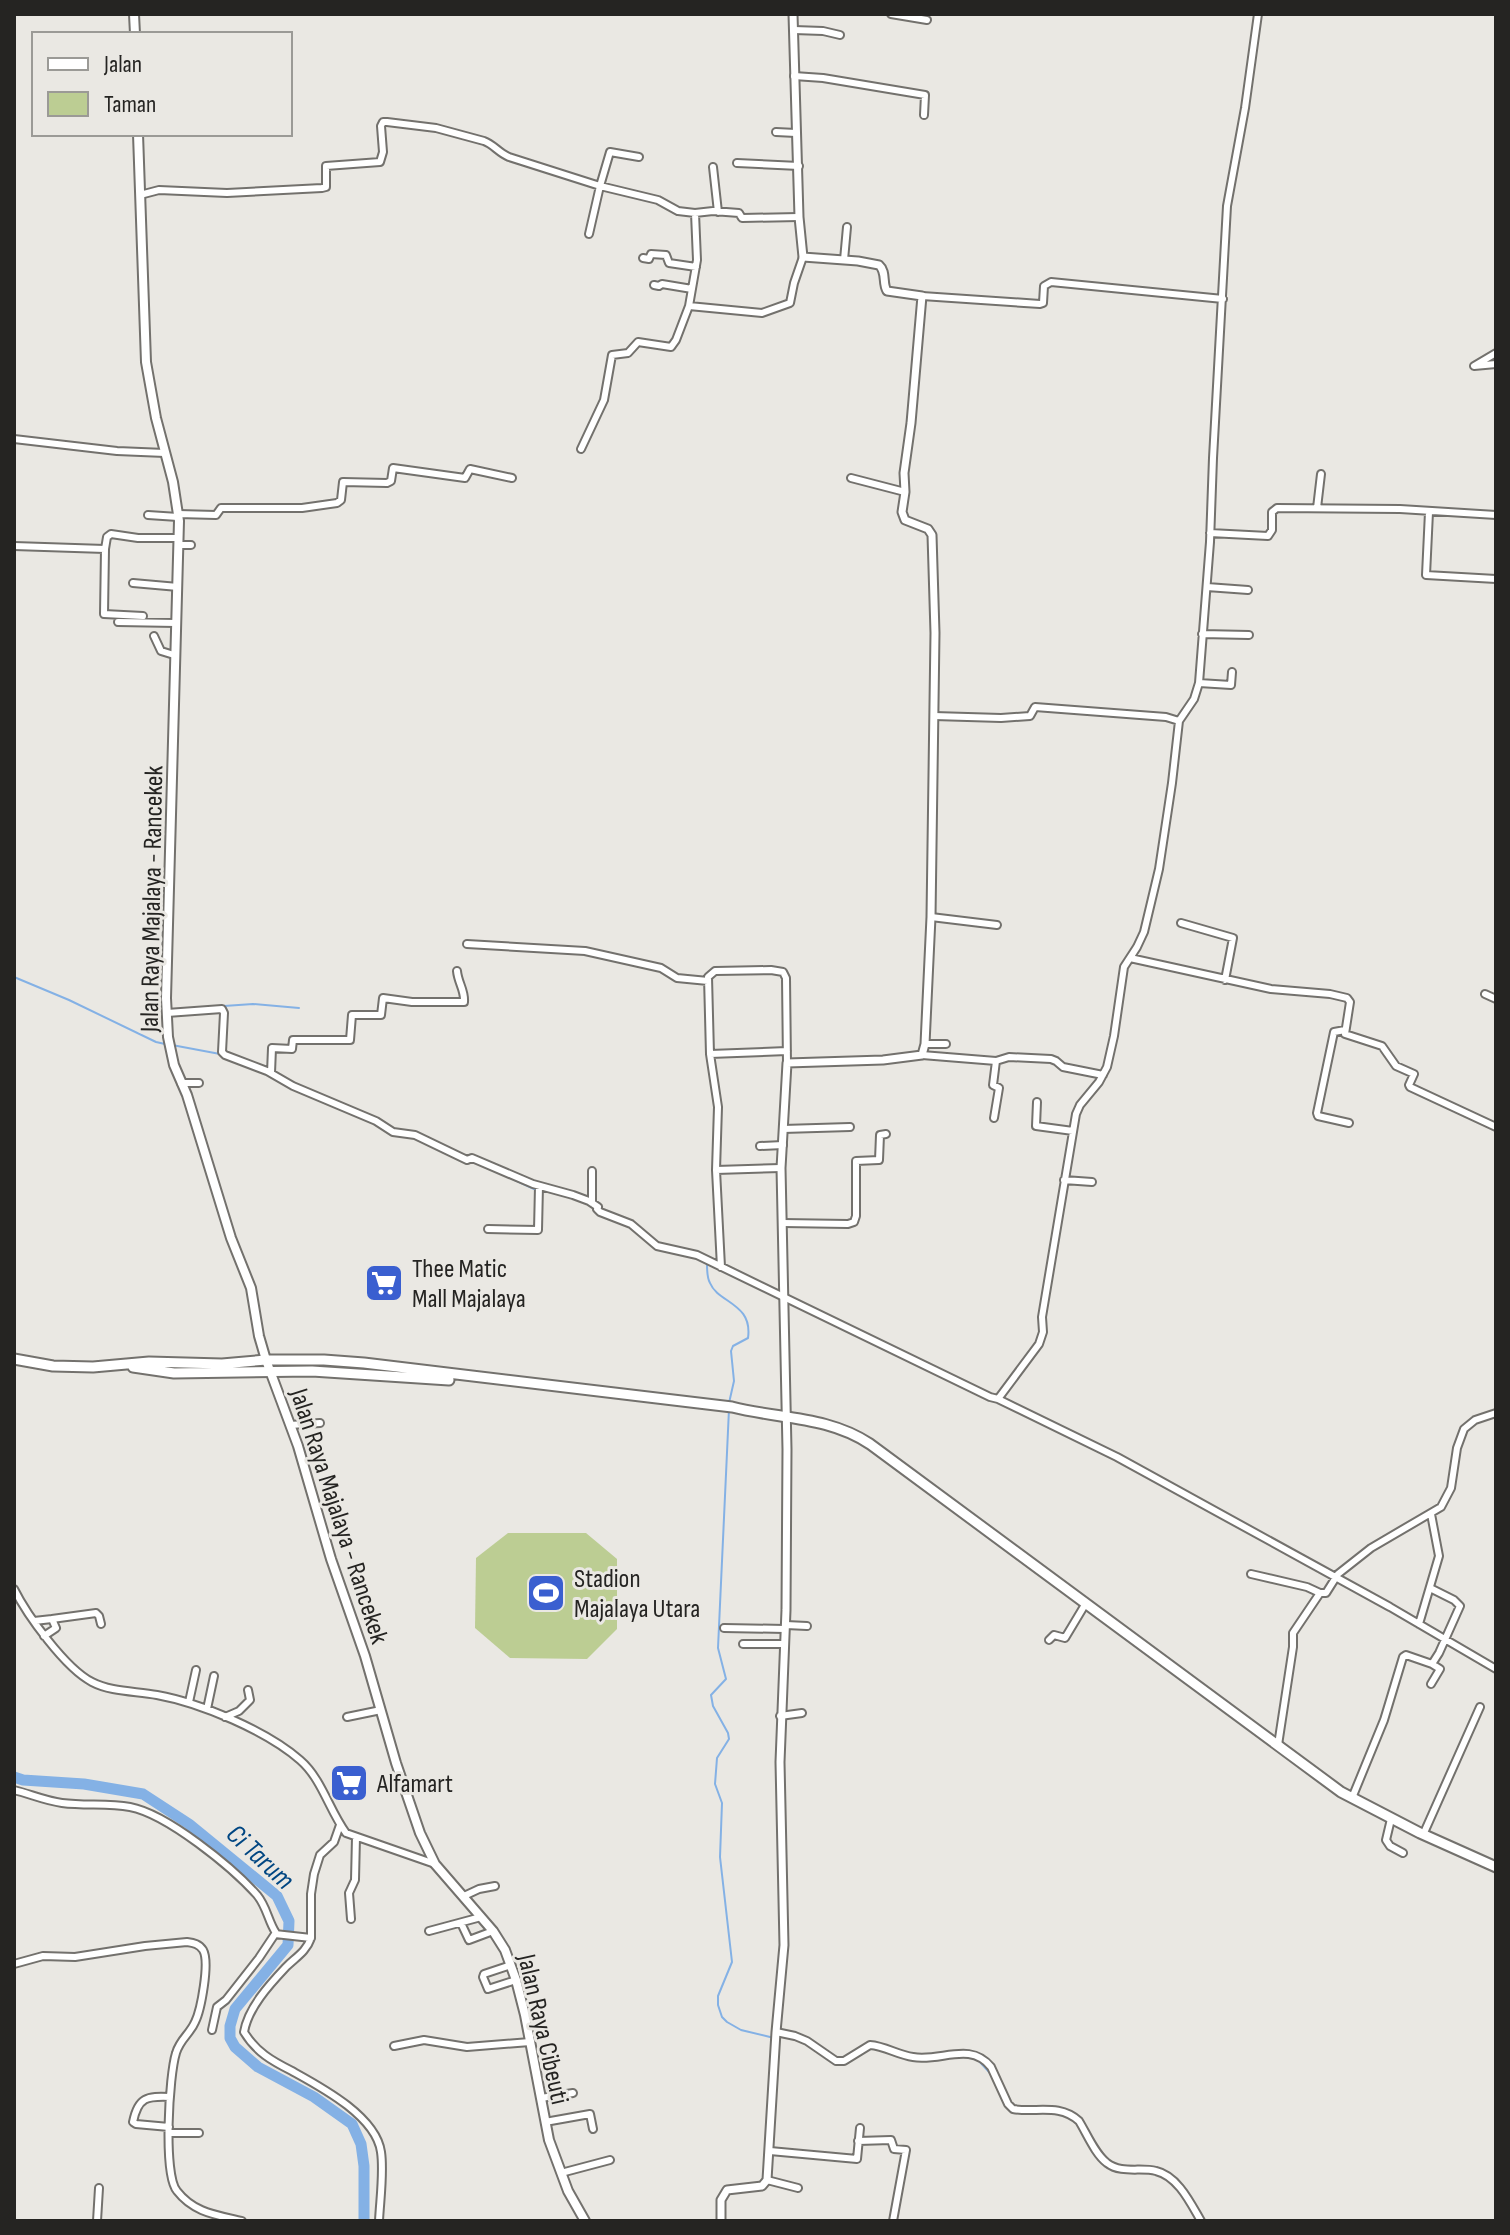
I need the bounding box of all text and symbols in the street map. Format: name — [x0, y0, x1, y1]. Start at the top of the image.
legend — [32, 32, 292, 136]
text: Jalan — [103, 50, 142, 79]
text: Taman — [104, 90, 156, 119]
street label: Jalan Raya Majalaya - Rancekek — [135, 765, 170, 1034]
place label: Thee Matic Mall Majalaya — [412, 1254, 526, 1315]
supermarket icon: Thee Matic Mall Majalaya — [363, 1262, 405, 1304]
street label: Jalan Raya Majalaya - Rancekek — [282, 1384, 395, 1648]
place label: Stadion Majalaya Utara — [574, 1564, 700, 1625]
sports icon: Stadion Majalaya Utara — [525, 1572, 567, 1614]
supermarket icon: Alfamart — [328, 1762, 370, 1804]
place label: Alfamart — [376, 1769, 453, 1800]
water label: Ci Tarum — [219, 1818, 301, 1897]
street label: Jalan Raya Cibeuti — [510, 1950, 575, 2107]

